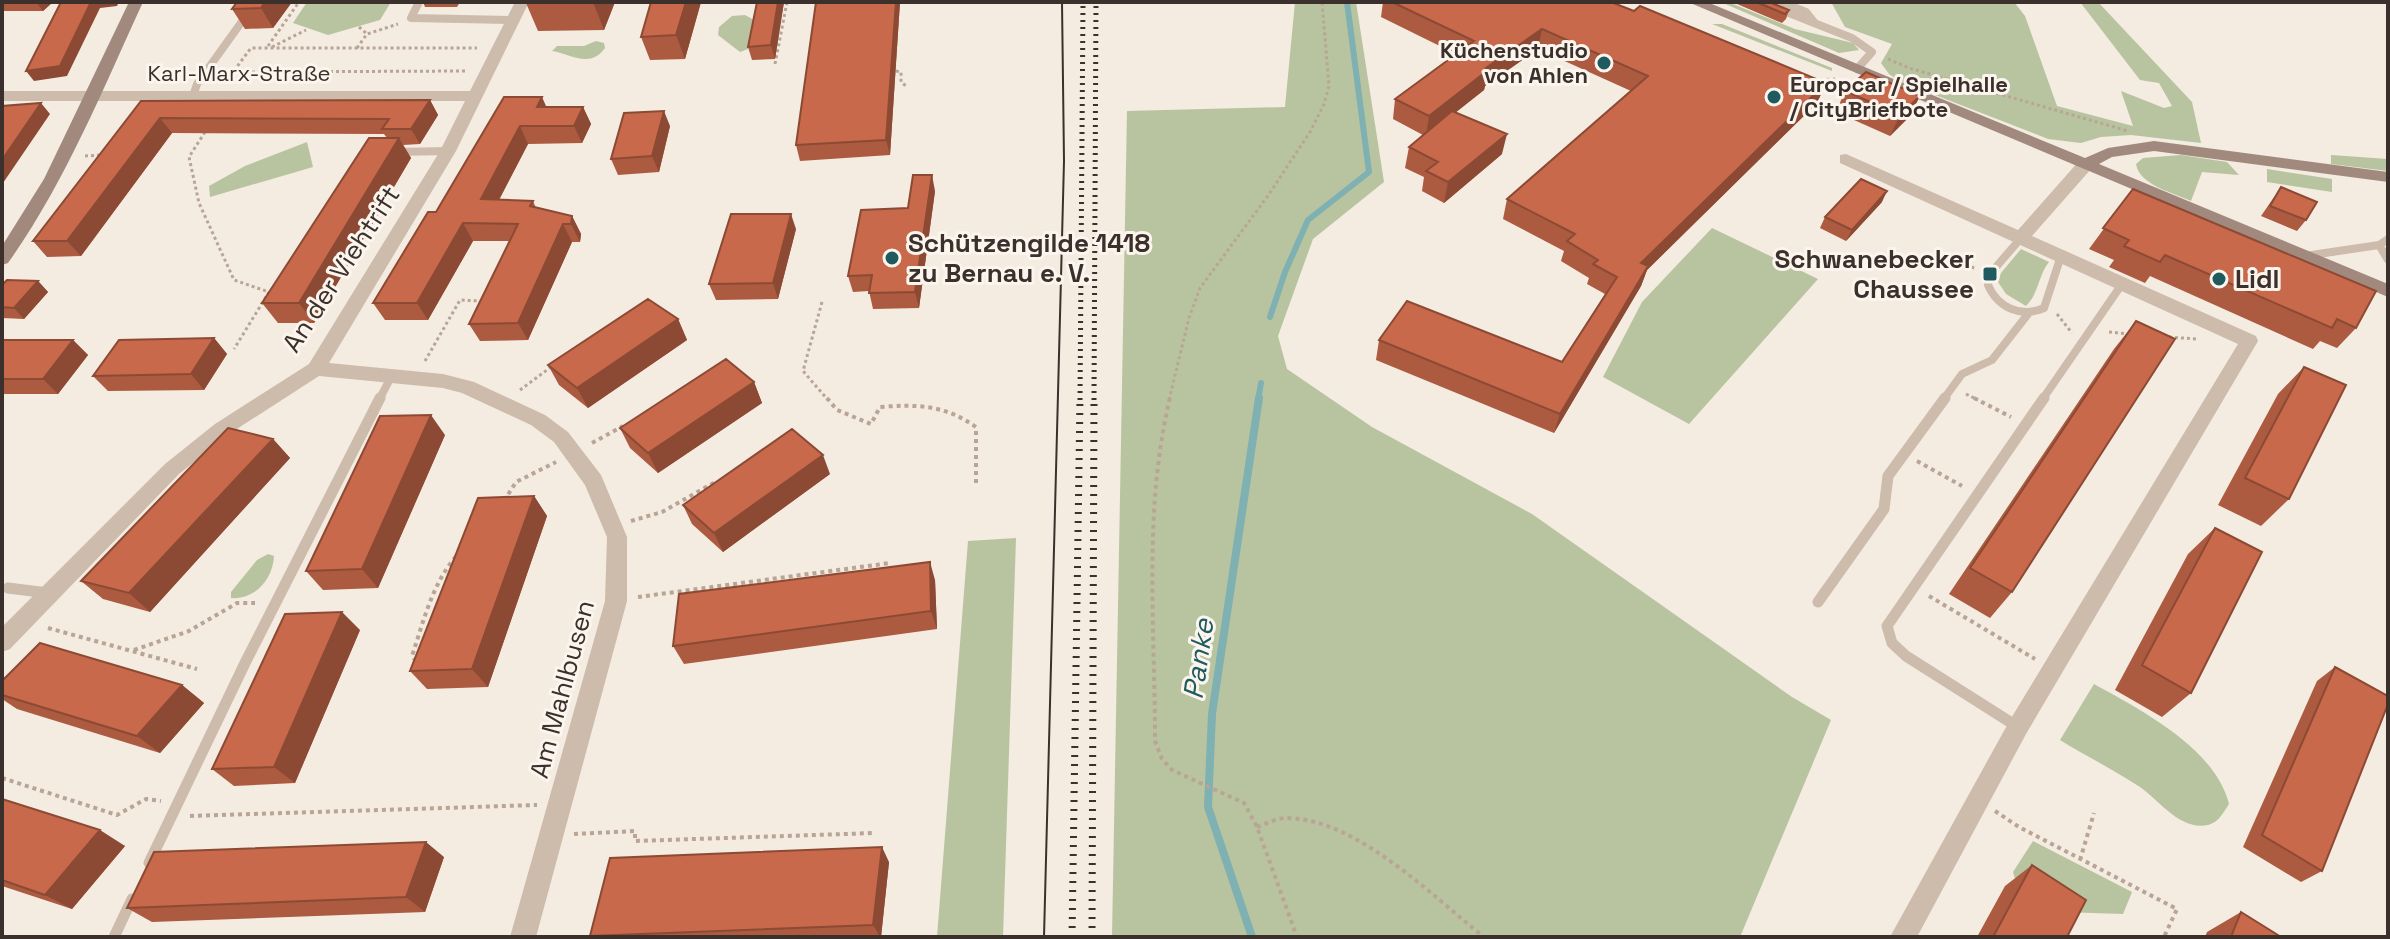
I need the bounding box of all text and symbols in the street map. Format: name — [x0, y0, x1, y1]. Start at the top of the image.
place label: Küchenstudio von Ahlen — [1440, 36, 1588, 89]
marker: Küchenstudio von Ahlen — [1595, 54, 1613, 72]
street label: Karl-Marx-Straße — [148, 59, 331, 87]
place label: Europcar / Spielhalle / CityBriefbote — [1789, 70, 2008, 123]
marker: Europcar / Spielhalle / CityBriefbote — [1765, 88, 1783, 106]
street label: An der Viehtrift — [274, 179, 408, 359]
place label: Schützengilde 1418 zu Bernau e. V. — [908, 226, 1150, 290]
place label: Schwanebecker Chaussee — [1775, 242, 1974, 306]
marker: Schützengilde 1418 zu Bernau e. V. — [883, 249, 901, 267]
place label: Lidl — [2235, 262, 2280, 296]
marker: Schwanebecker Chaussee — [1981, 265, 1999, 283]
marker: Lidl — [2210, 270, 2228, 288]
street label: Am Mahlbusen — [522, 596, 602, 782]
water label: Panke — [1175, 615, 1222, 701]

